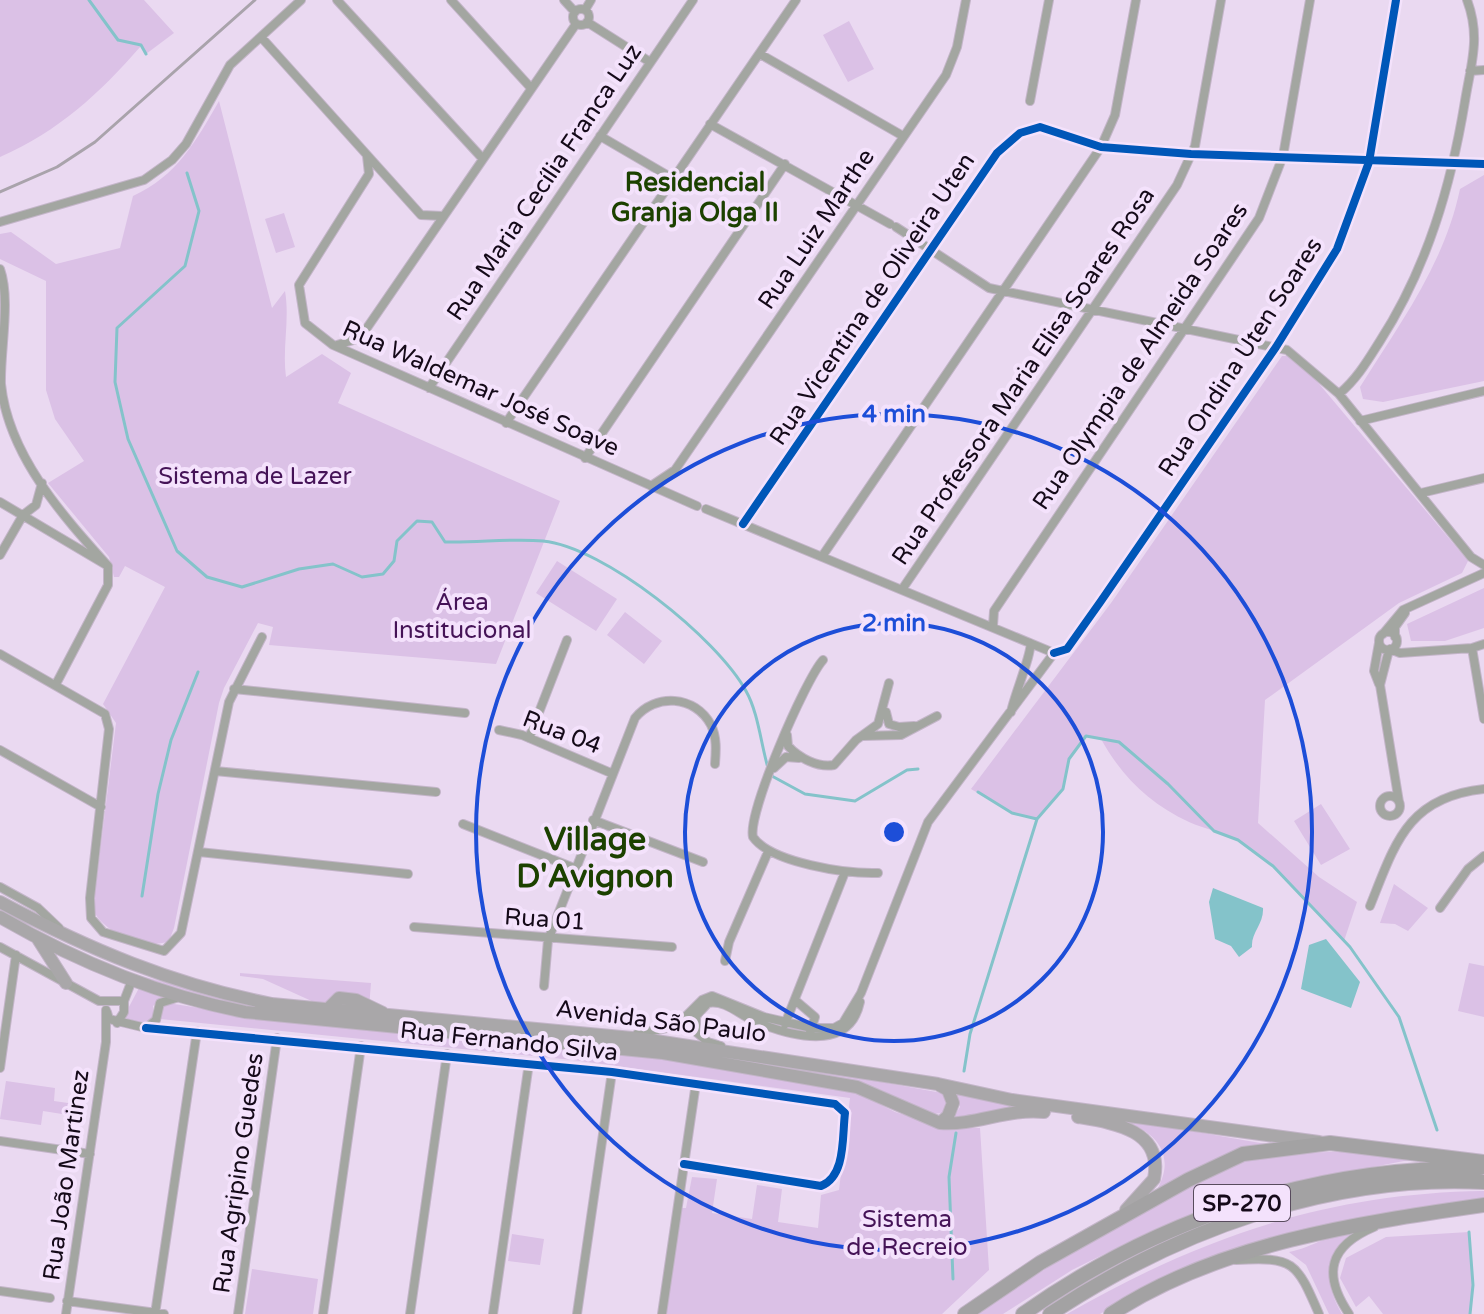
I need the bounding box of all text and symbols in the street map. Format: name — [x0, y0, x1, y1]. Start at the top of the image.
street label: Rua Maria Cecília Franca Luz — [441, 38, 648, 326]
street label: Rua Luiz Marthe — [752, 144, 881, 315]
street label: Rua Vicentina de Oliveira Uten — [764, 148, 981, 451]
district label: Residencial Granja Olga II — [611, 167, 779, 228]
street label: Rua Professora Maria Elisa Soares Rosa — [886, 182, 1161, 571]
street label: Rua Olympia de Almeida Soares — [1027, 197, 1254, 515]
street label: Rua Ondina Uten Soares — [1152, 232, 1329, 482]
street label: Rua Waldemar José Soave — [338, 314, 624, 463]
text: 4 min — [862, 400, 926, 429]
park label: Sistema de Lazer — [158, 462, 352, 491]
park label: Área Institucional — [392, 587, 532, 645]
text: 2 min — [862, 609, 926, 638]
street label: Rua 04 — [519, 704, 605, 761]
centre of rings — [880, 818, 908, 846]
district label: Village D'Avignon — [516, 821, 674, 896]
street label: Rua 01 — [503, 902, 587, 937]
street label: Avenida São Paulo — [554, 994, 768, 1049]
street label: Rua Fernando Silva — [398, 1016, 619, 1067]
street label: Rua Agripino Guedes — [207, 1051, 270, 1295]
street label: Rua João Martinez — [37, 1068, 96, 1282]
road number: SP-270 — [1194, 1185, 1290, 1221]
park label: Sistema de Recreio — [846, 1205, 968, 1262]

